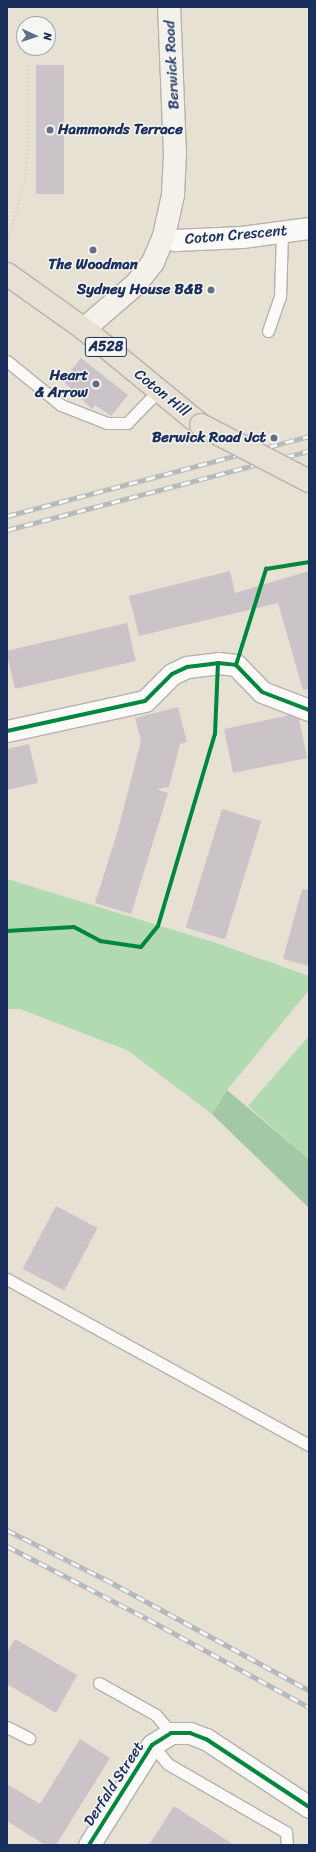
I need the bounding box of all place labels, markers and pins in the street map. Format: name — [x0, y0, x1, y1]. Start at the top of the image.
place label: Hammonds Terrace — [58, 121, 183, 139]
marker: Hammonds Terrace — [45, 125, 55, 135]
marker: The Woodman — [88, 245, 98, 255]
place label: The Woodman — [48, 256, 138, 274]
place label: Sydney House B&B — [77, 281, 203, 299]
marker: Sydney House B&B — [206, 285, 216, 295]
place label: Heart & Arrow — [34, 366, 88, 401]
marker: Heart & Arrow — [91, 379, 101, 389]
place label: Berwick Road Jct — [152, 429, 266, 447]
marker: Berwick Road Jct — [269, 433, 279, 443]

